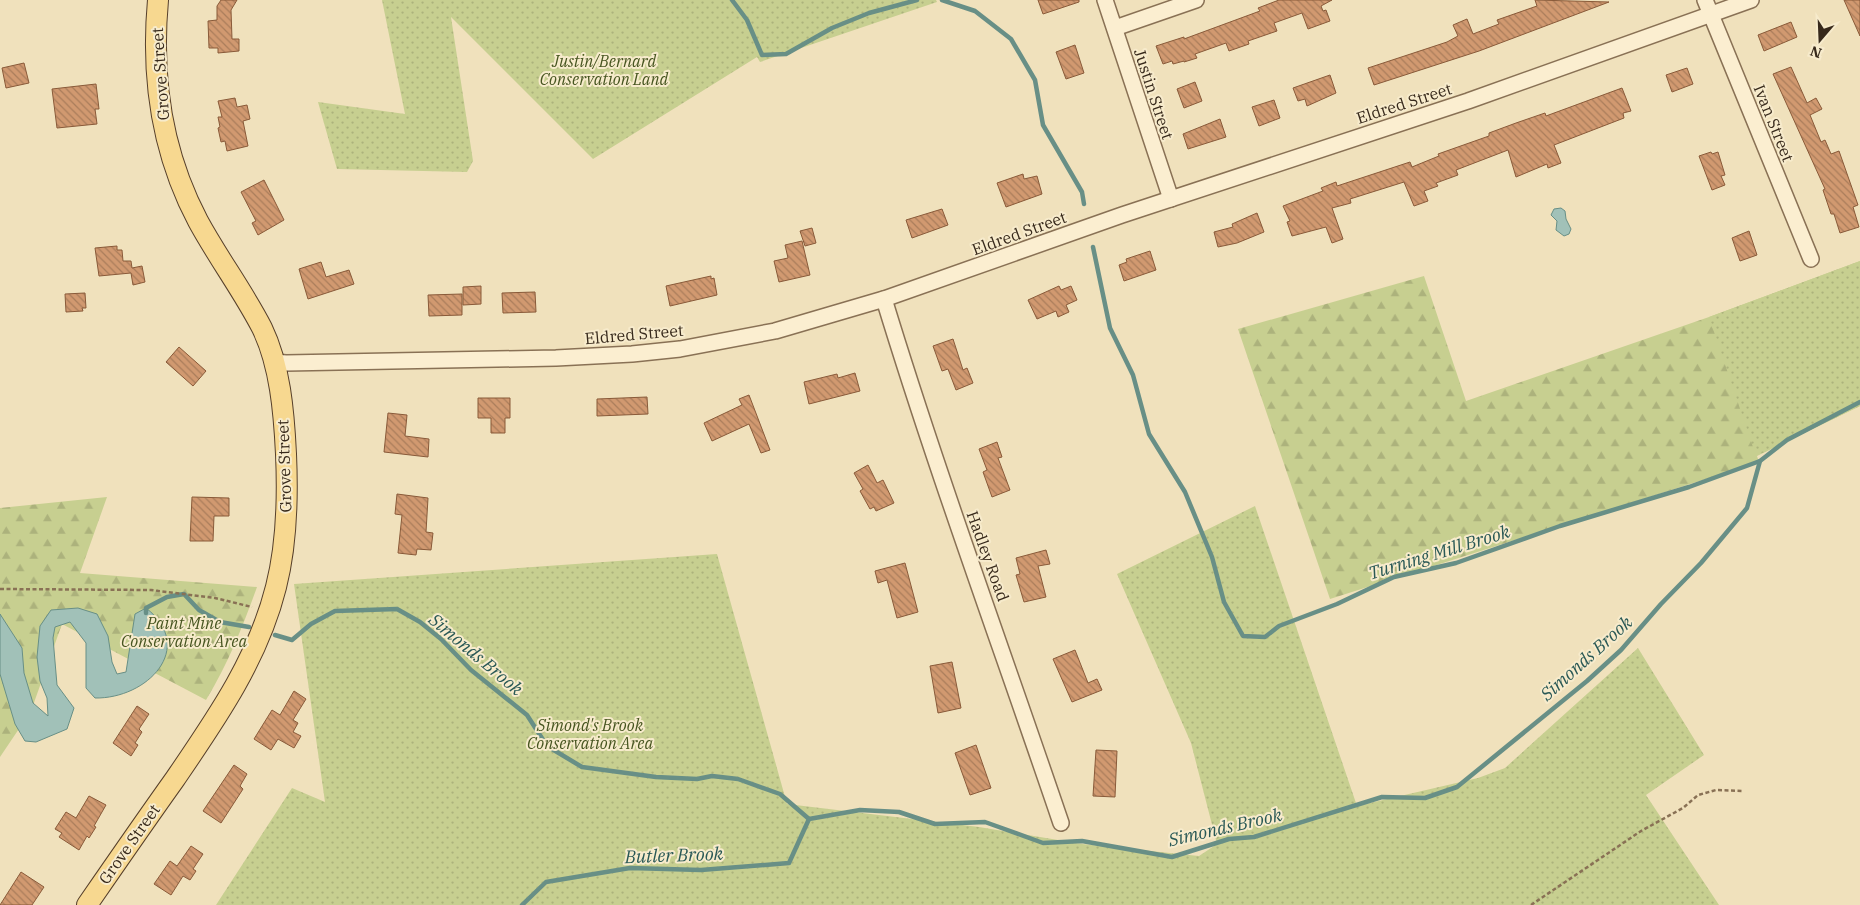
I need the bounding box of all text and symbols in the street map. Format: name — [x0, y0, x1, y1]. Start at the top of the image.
north arrow — [1795, 15, 1845, 65]
street label: Grove Street — [147, 27, 173, 121]
text: N — [1808, 42, 1824, 63]
street label: Justin Street — [1130, 46, 1178, 142]
park label: Justin/Bernard Conservation Land — [540, 51, 669, 89]
street label: Eldred Street — [1354, 78, 1454, 128]
street label: Ivan Street — [1749, 81, 1799, 165]
street label: Eldred Street — [969, 207, 1069, 259]
street label: Eldred Street — [584, 320, 685, 348]
street label: Grove Street — [272, 419, 296, 513]
street label: Hadley Road — [962, 508, 1014, 604]
water label: Turning Mill Brook — [1365, 519, 1513, 584]
water label: Simonds Brook — [423, 607, 528, 700]
water label: Simonds Brook — [1534, 610, 1637, 706]
park label: Paint Mine Conservation Area — [121, 613, 247, 651]
park label: Simond's Brook Conservation Area — [527, 715, 653, 753]
street label: Grove Street — [94, 800, 164, 888]
water label: Simonds Brook — [1165, 803, 1285, 851]
water label: Butler Brook — [623, 842, 724, 868]

